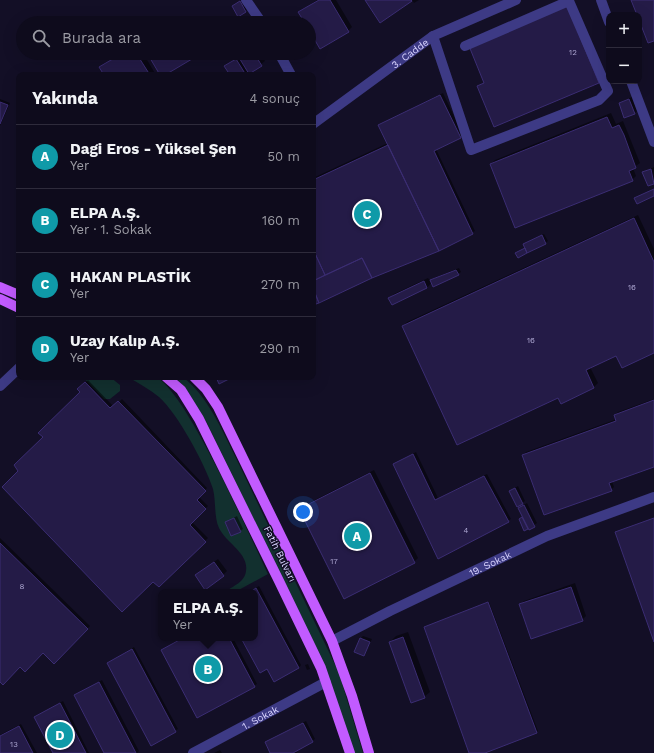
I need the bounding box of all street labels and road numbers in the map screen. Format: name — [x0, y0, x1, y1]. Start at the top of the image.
street label: 3. Cadde — [389, 36, 430, 70]
street label: Fatih Bulvarı — [262, 524, 298, 584]
street label: 19. Sokak — [467, 548, 513, 578]
street label: 1. Sokak — [240, 703, 280, 731]

